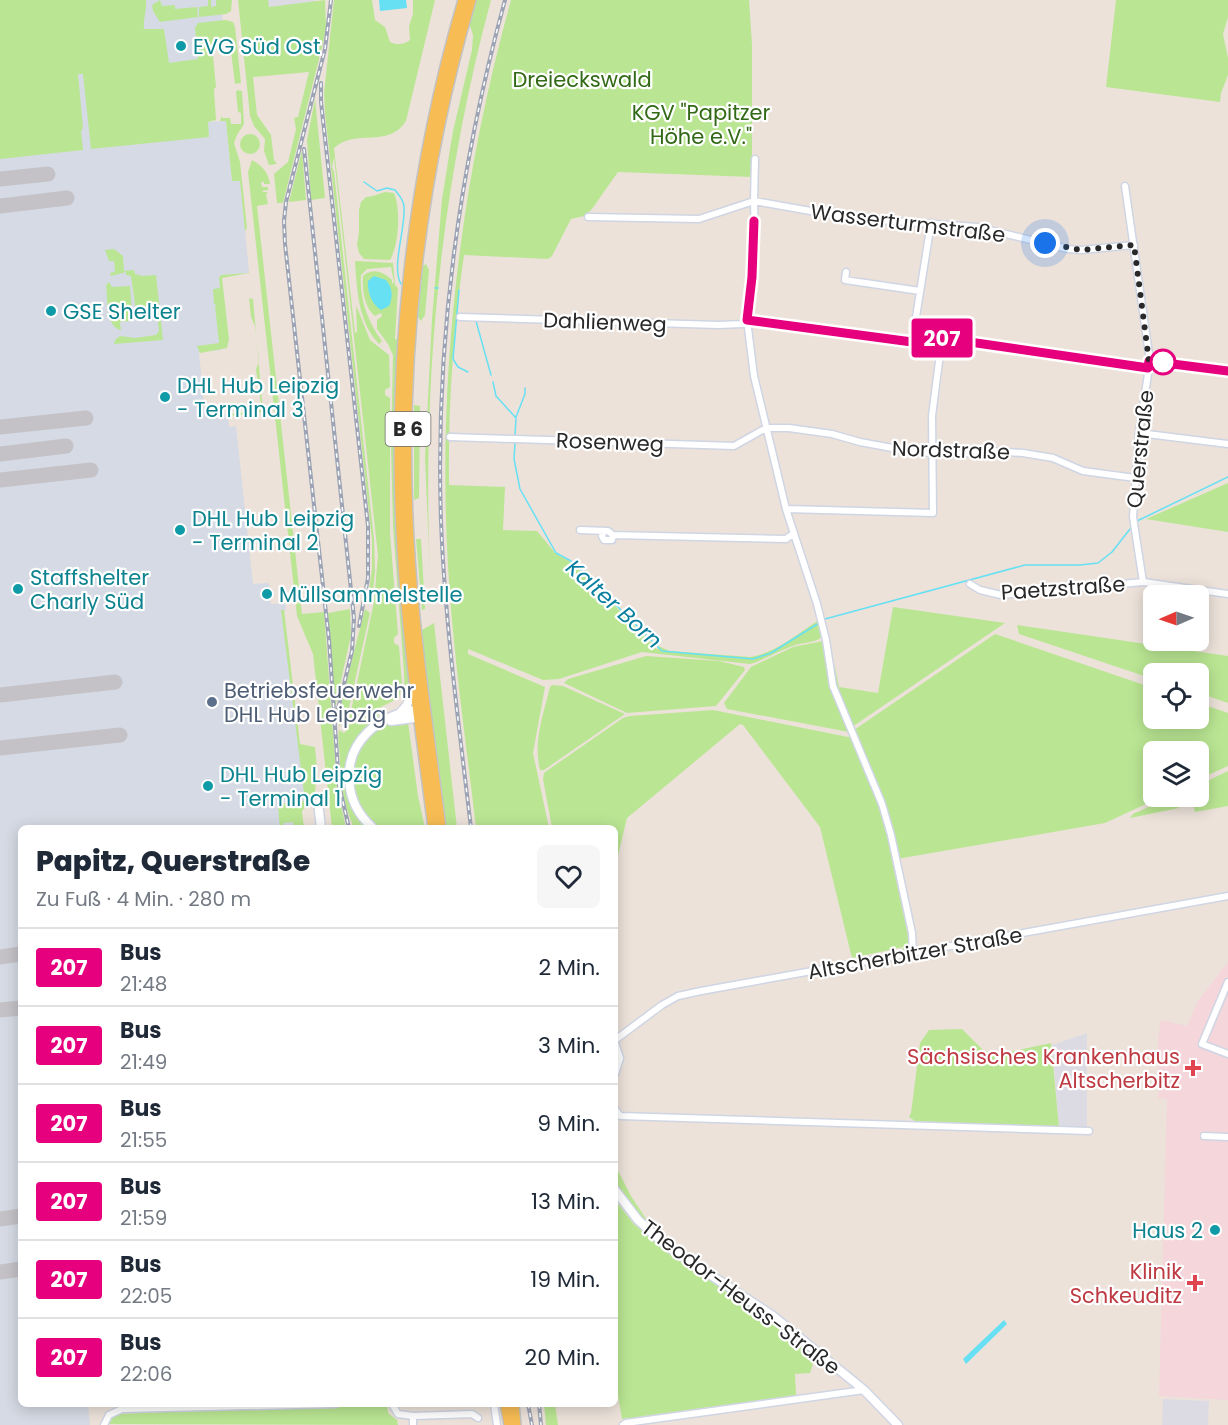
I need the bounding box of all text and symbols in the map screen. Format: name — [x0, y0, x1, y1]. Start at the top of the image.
place label: EVG Süd Ost — [193, 32, 321, 61]
marker: EVG Süd Ost — [174, 39, 188, 53]
park label: Dreieckswald — [512, 65, 652, 94]
park label: KGV "Papitzer Höhe e.V." — [632, 98, 770, 151]
street label: Wasserturmstraße — [809, 197, 1007, 249]
your location — [1030, 228, 1060, 258]
place label: GSE Shelter — [63, 297, 181, 326]
marker: GSE Shelter — [44, 304, 58, 318]
street label: Dahlienweg — [543, 305, 667, 339]
line badge: 207 — [908, 318, 976, 358]
text: 207 — [924, 324, 960, 353]
unlabelled marker — [1150, 349, 1176, 375]
place label: DHL Hub Leipzig - Terminal 3 — [177, 371, 339, 424]
street label: Querstraße — [1119, 388, 1161, 510]
marker: DHL Hub Leipzig - Terminal 3 — [158, 390, 172, 404]
road number: B 6 — [386, 412, 430, 446]
street label: Rosenweg — [555, 426, 665, 458]
street label: Nordstraße — [891, 433, 1011, 467]
place label: DHL Hub Leipzig - Terminal 2 — [192, 504, 354, 557]
marker: DHL Hub Leipzig - Terminal 2 — [173, 523, 187, 537]
water label: Kalter Born — [559, 552, 669, 656]
place label: Staffshelter Charly Süd — [30, 563, 149, 616]
street label: Paetzstraße — [1000, 569, 1126, 607]
place label: Müllsammelstelle — [279, 580, 462, 609]
marker: Staffshelter Charly Süd — [11, 582, 25, 596]
north arrow — [1143, 585, 1209, 651]
map controls — [1143, 585, 1209, 807]
marker: Müllsammelstelle — [260, 587, 274, 601]
button: locate — [1143, 663, 1209, 729]
place label: Betriebsfeuerwehr DHL Hub Leipzig — [224, 676, 415, 729]
marker: Betriebsfeuerwehr DHL Hub Leipzig — [205, 695, 219, 709]
button: layers — [1143, 741, 1209, 807]
place label: DHL Hub Leipzig - Terminal 1 — [220, 760, 382, 813]
marker: DHL Hub Leipzig - Terminal 1 — [201, 779, 215, 793]
text: Papitz, Querstraße — [36, 842, 310, 881]
button: heart — [537, 845, 600, 908]
text: Zu Fuß · 4 Min. · 280 m — [36, 885, 251, 913]
street label: Altscherbitzer Straße — [805, 920, 1025, 986]
text: Bus — [120, 937, 162, 968]
text: 2 Min. — [538, 952, 600, 983]
text: 207 — [51, 953, 87, 982]
text: 21:48 — [120, 970, 167, 998]
text: Bus — [120, 1015, 162, 1046]
text: 3 Min. — [538, 1030, 600, 1061]
text: 207 — [51, 1031, 87, 1060]
place label: Sächsisches Krankenhaus Altscherbitz — [907, 1042, 1180, 1095]
text: 21:49 — [120, 1048, 167, 1076]
marker: Sächsisches Krankenhaus Altscherbitz — [1184, 1059, 1202, 1077]
text: Bus — [120, 1093, 162, 1124]
text: 9 Min. — [537, 1108, 600, 1139]
text: 207 — [51, 1109, 87, 1138]
text: 21:55 — [120, 1126, 167, 1154]
text: Bus — [120, 1171, 162, 1202]
text: 13 Min. — [531, 1186, 600, 1217]
text: 207 — [51, 1187, 87, 1216]
text: 21:59 — [120, 1204, 167, 1232]
street label: Theodor-Heuss-Straße — [636, 1213, 846, 1381]
place label: Haus 2 — [1132, 1216, 1203, 1245]
marker: Haus 2 — [1208, 1223, 1222, 1237]
text: Bus — [120, 1249, 162, 1280]
place label: Klinik Schkeuditz — [1070, 1257, 1182, 1310]
text: 19 Min. — [530, 1264, 600, 1295]
text: 207 — [51, 1265, 87, 1294]
marker: Klinik Schkeuditz — [1186, 1274, 1204, 1292]
text: 22:05 — [120, 1282, 172, 1310]
text: Bus — [120, 1327, 162, 1358]
text: 20 Min. — [525, 1342, 600, 1373]
text: 207 — [51, 1343, 87, 1372]
text: 22:06 — [120, 1360, 173, 1388]

